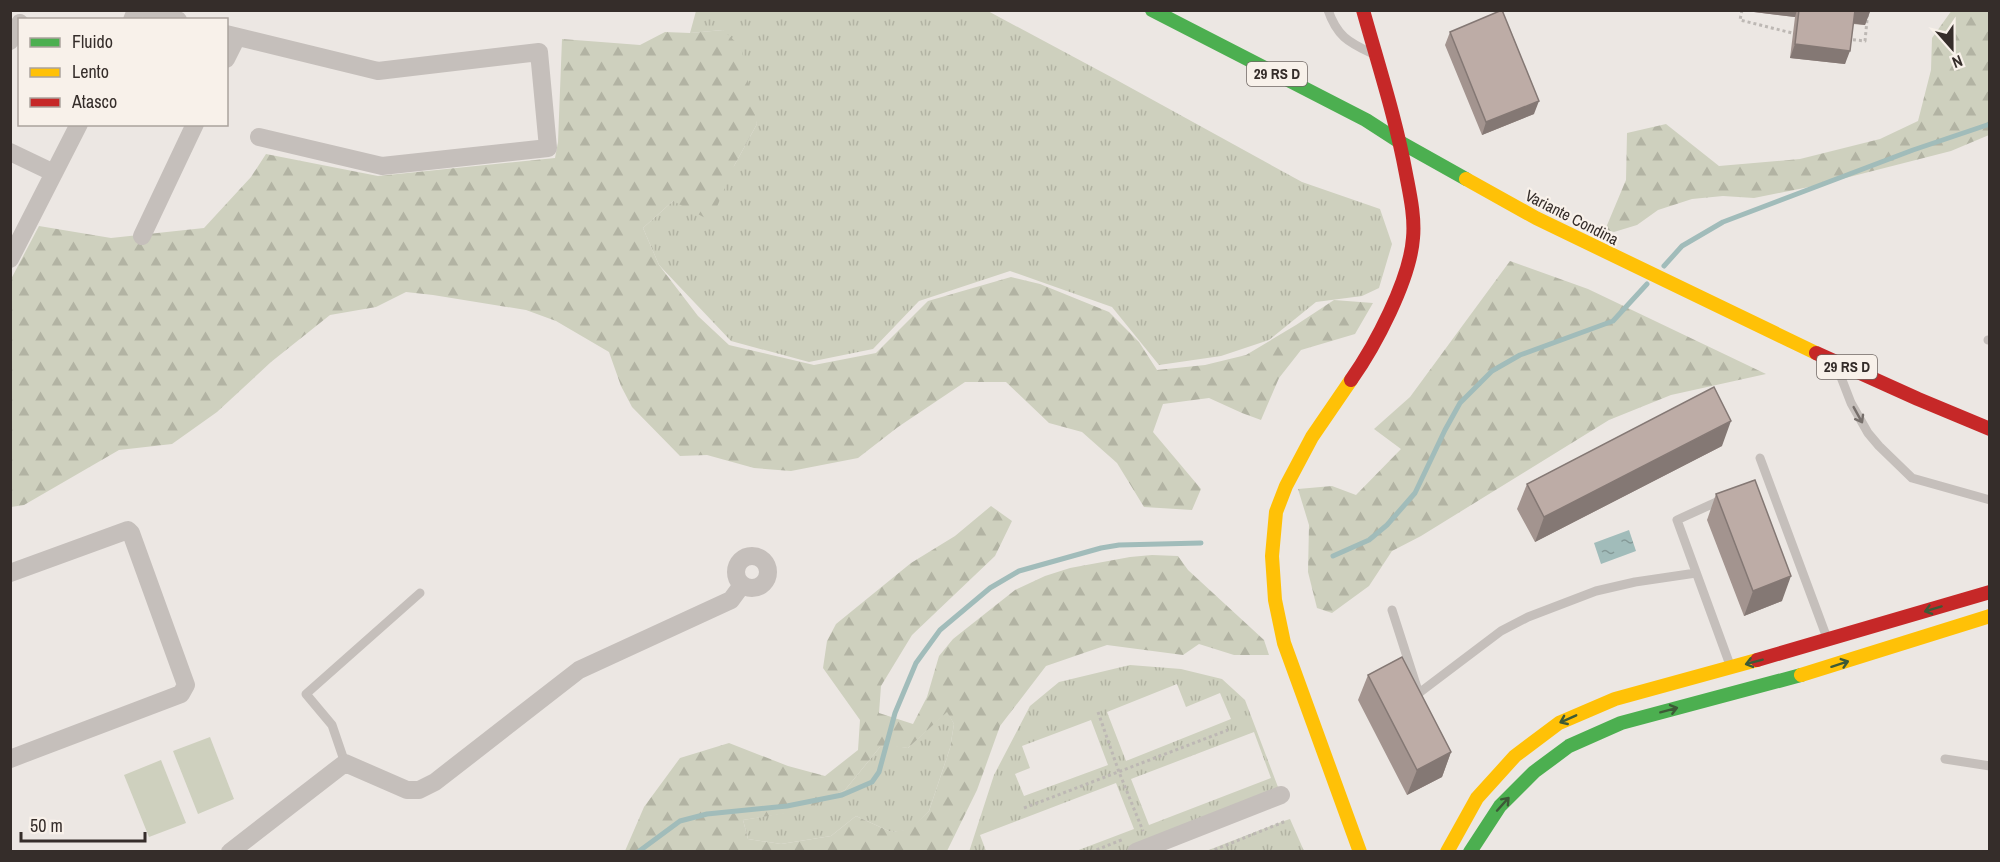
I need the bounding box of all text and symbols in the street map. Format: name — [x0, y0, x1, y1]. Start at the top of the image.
legend — [18, 18, 228, 126]
north arrow — [1922, 18, 1982, 78]
text: Fluido — [72, 29, 113, 54]
text: N — [1949, 50, 1966, 74]
text: Lento — [72, 59, 109, 84]
road number: 29 RS D — [1247, 62, 1307, 86]
text: Atasco — [71, 89, 117, 114]
street label: Variante Condina — [1522, 184, 1623, 250]
road number: 29 RS D — [1817, 355, 1877, 379]
one-way arrow — [1852, 406, 1864, 423]
one-way arrow — [1924, 604, 1943, 615]
one-way arrow — [1745, 656, 1764, 668]
one-way arrow — [1830, 658, 1849, 669]
one-way arrow — [1660, 704, 1679, 715]
one-way arrow — [1559, 714, 1578, 725]
one-way arrow — [1496, 796, 1510, 811]
scale bar — [21, 805, 146, 843]
text: 50 m — [30, 813, 63, 838]

